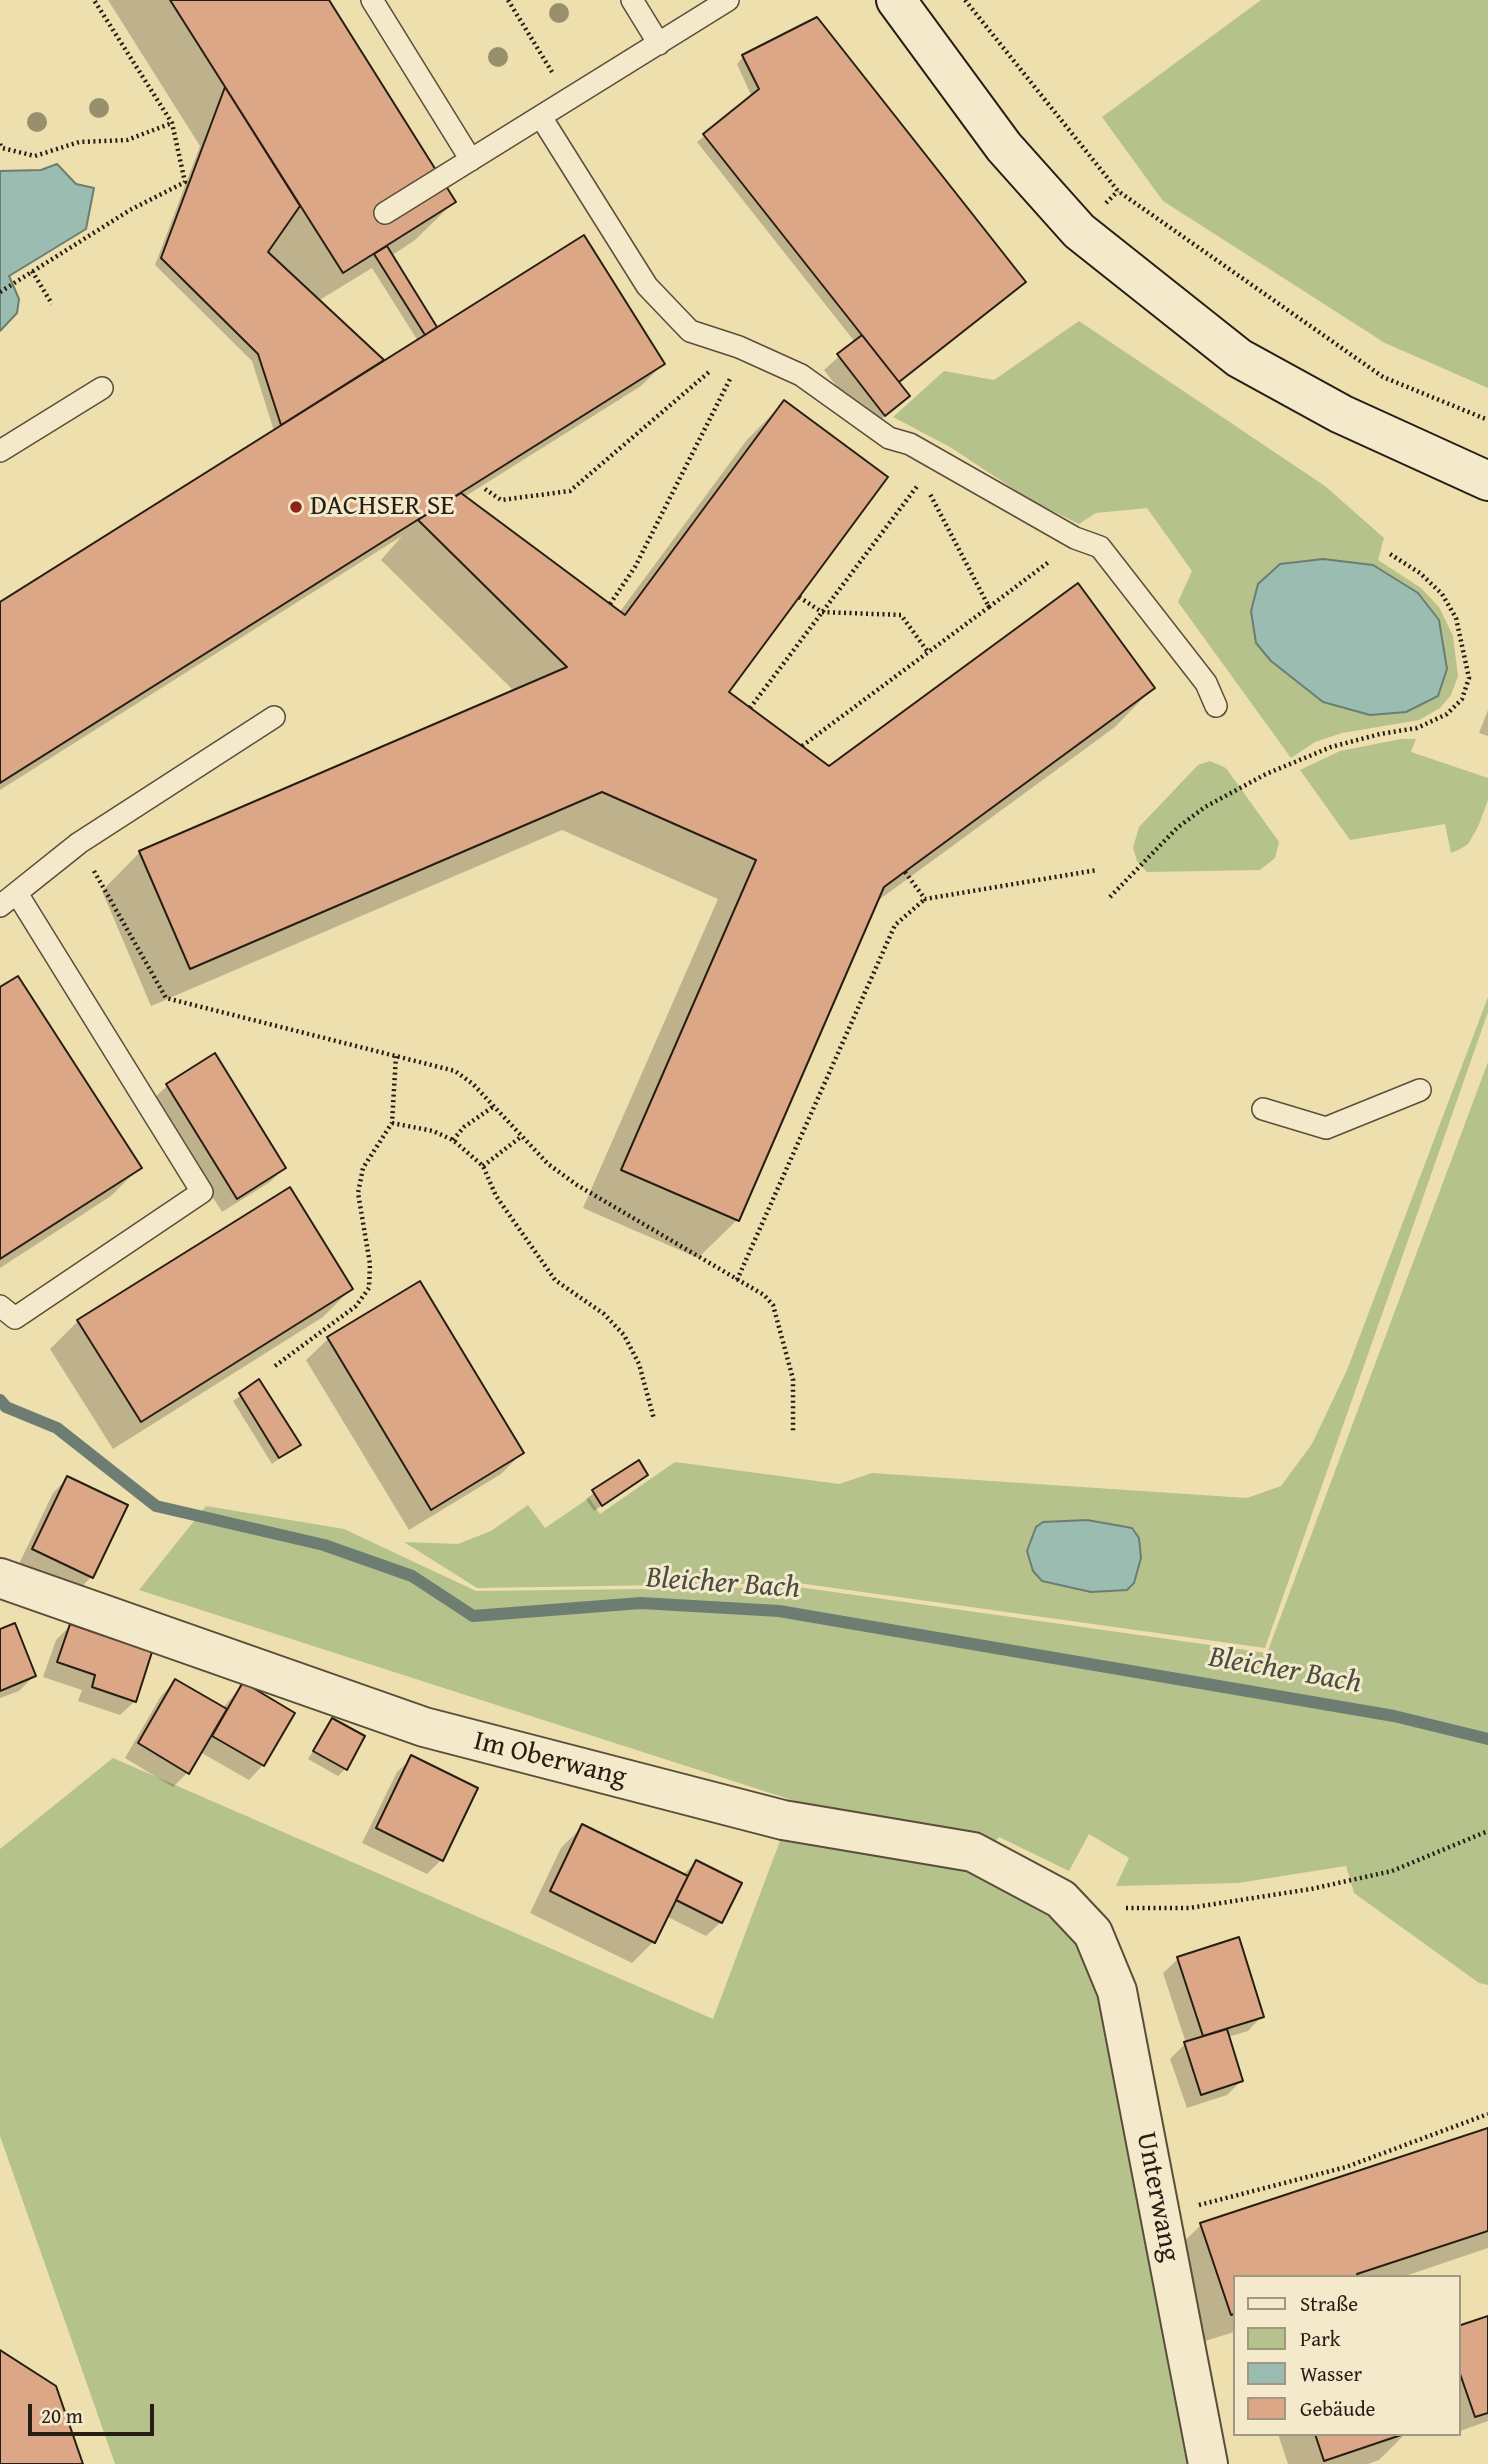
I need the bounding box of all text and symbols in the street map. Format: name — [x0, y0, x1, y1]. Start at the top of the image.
place label: DACHSER SE — [310, 490, 455, 524]
marker: DACHSER SE — [288, 499, 304, 515]
water label: Bleicher Bach — [645, 1561, 801, 1607]
water label: Bleicher Bach — [1206, 1640, 1364, 1702]
street label: Im Oberwang — [470, 1725, 630, 1795]
street label: Unterwang — [1128, 2129, 1186, 2265]
legend — [1232, 2275, 1460, 2436]
text: Straße — [1300, 2288, 1358, 2319]
text: Park — [1300, 2323, 1341, 2354]
text: Wasser — [1300, 2358, 1362, 2389]
scale bar — [32, 2390, 158, 2434]
text: Gebäude — [1300, 2393, 1375, 2424]
text: 20 m — [41, 2400, 83, 2431]

